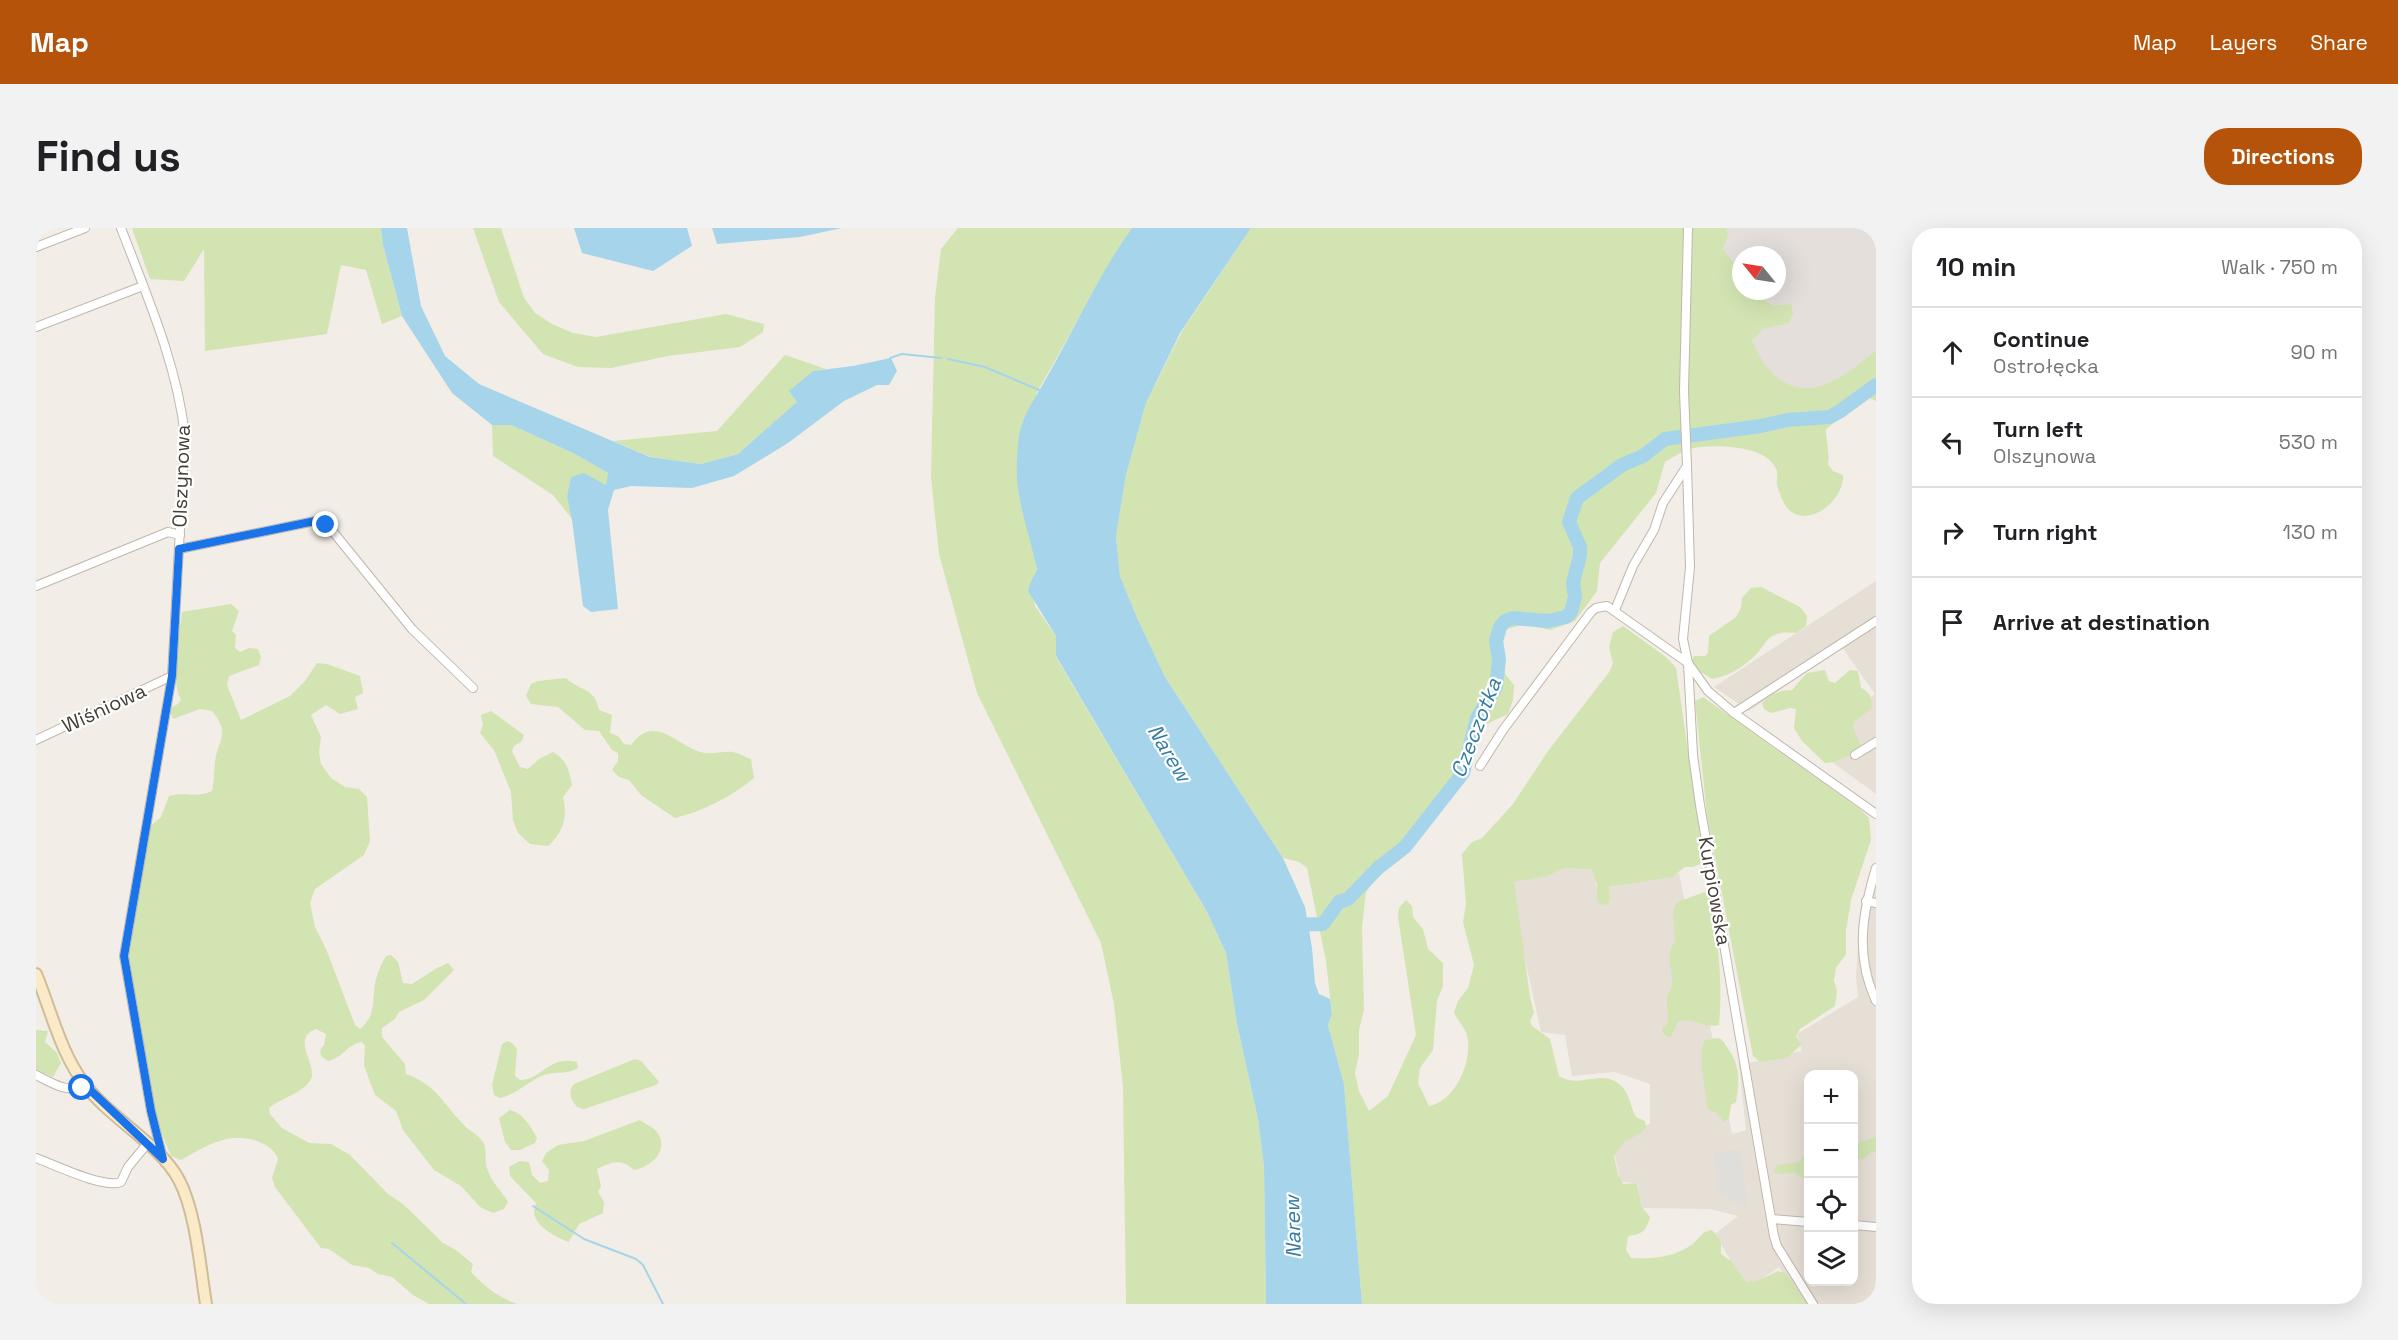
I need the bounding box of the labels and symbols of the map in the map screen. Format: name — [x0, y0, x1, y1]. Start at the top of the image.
north arrow — [1732, 246, 1786, 300]
street label: Olszynowa — [166, 424, 196, 528]
route end — [312, 511, 338, 537]
water label: Czeczotka — [1444, 673, 1507, 781]
street label: Wiśniowa — [58, 677, 150, 739]
water label: Narew — [1142, 719, 1198, 788]
street label: Kurpiowska — [1693, 834, 1737, 948]
route start — [68, 1074, 94, 1100]
water label: Narew — [1278, 1193, 1307, 1259]

